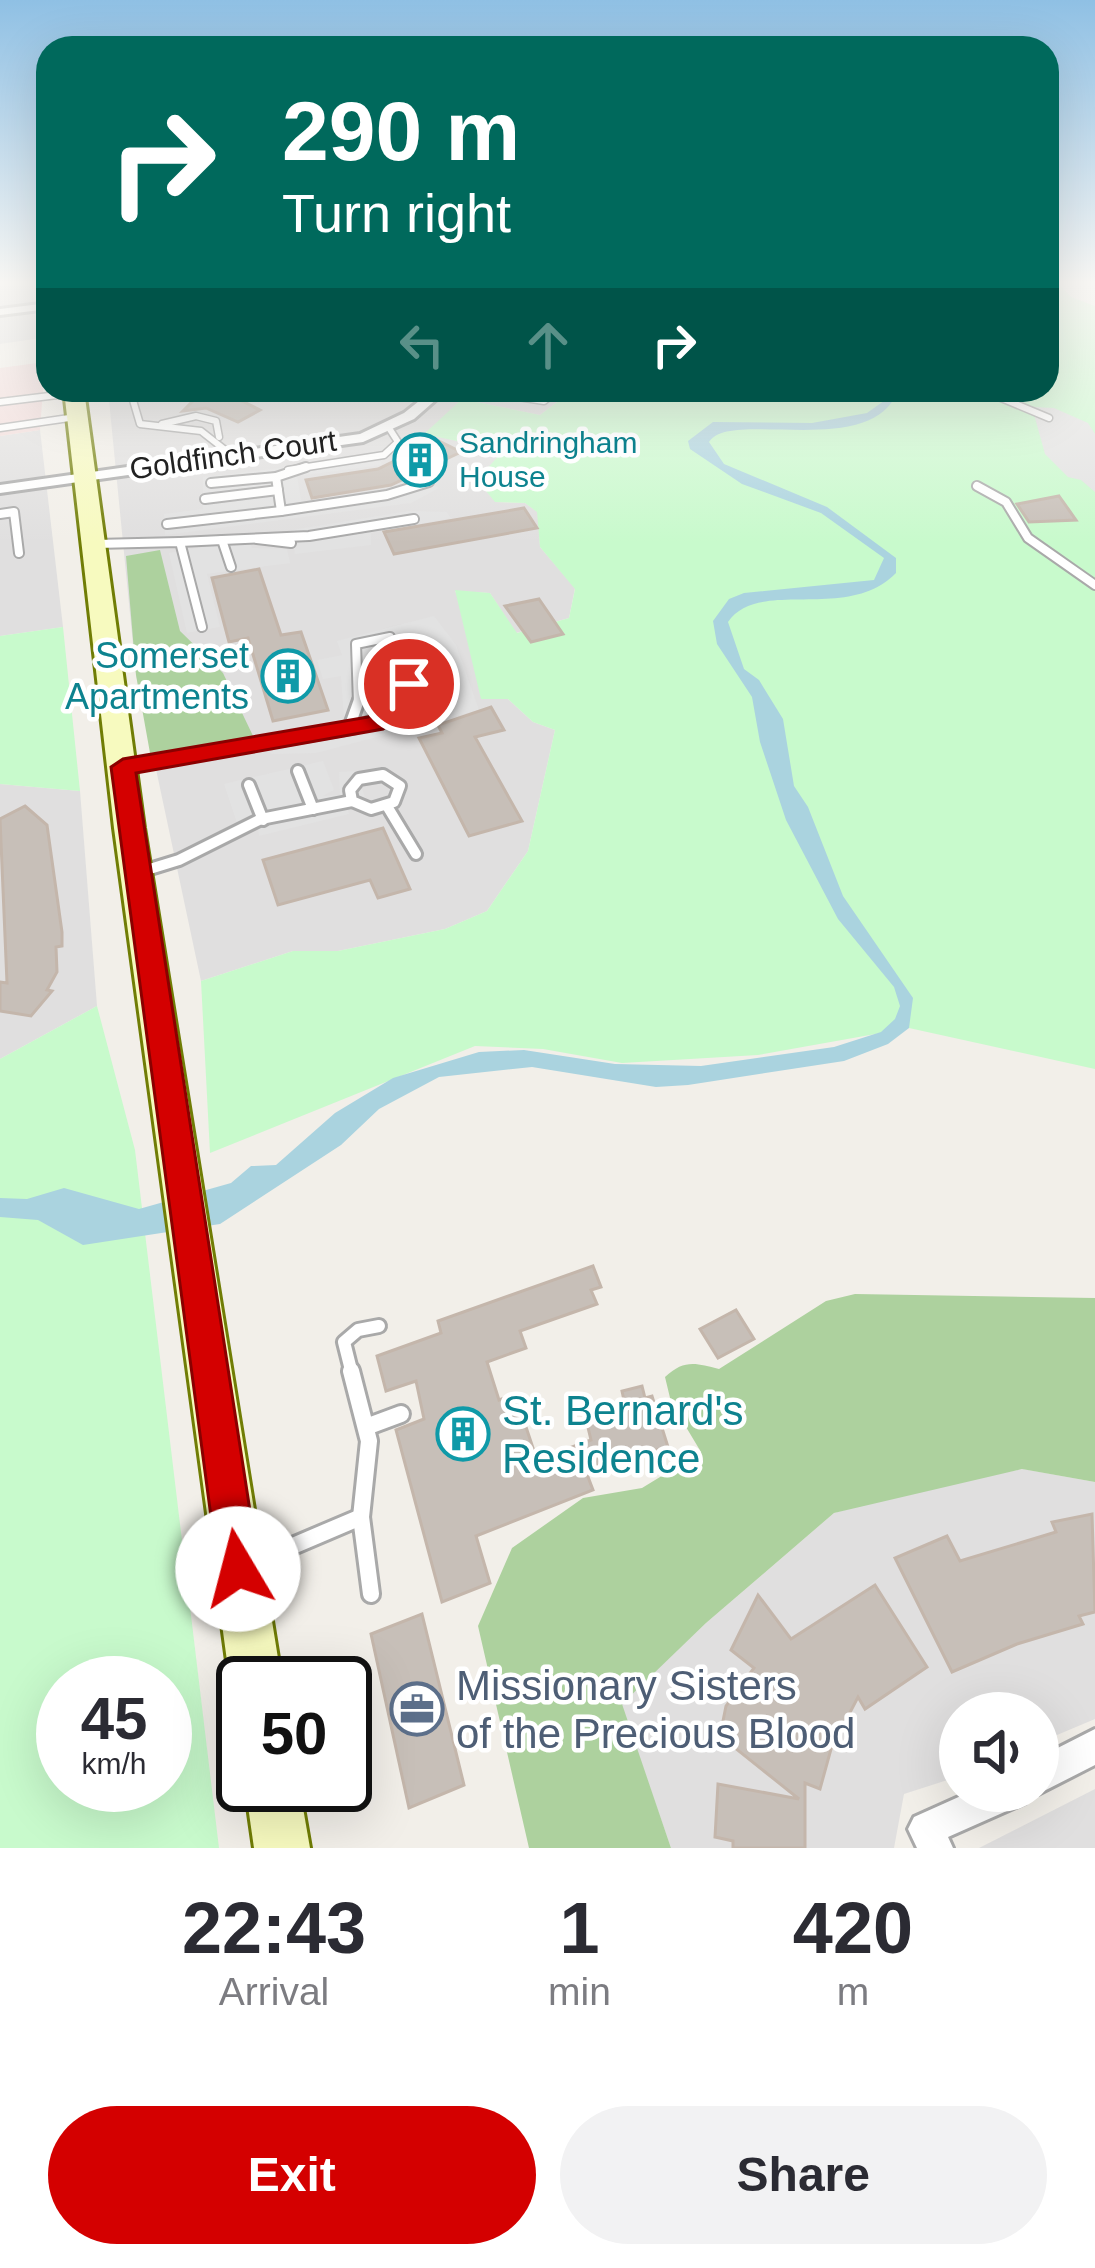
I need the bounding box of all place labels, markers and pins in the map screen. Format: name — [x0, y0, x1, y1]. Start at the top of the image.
place label: Sandringham House — [459, 426, 637, 493]
building icon: Sandringham House — [392, 432, 448, 488]
pin — [358, 633, 460, 735]
place label: Somerset Apartments — [65, 635, 249, 717]
building icon: Somerset Apartments — [260, 648, 316, 704]
place label: St. Bernard's Residence — [502, 1387, 743, 1482]
building icon: St. Bernard's Residence — [435, 1406, 491, 1462]
place label: Missionary Sisters of the Precious Blood — [456, 1662, 855, 1757]
office icon: Missionary Sisters of the Precious Blood — [389, 1681, 445, 1737]

